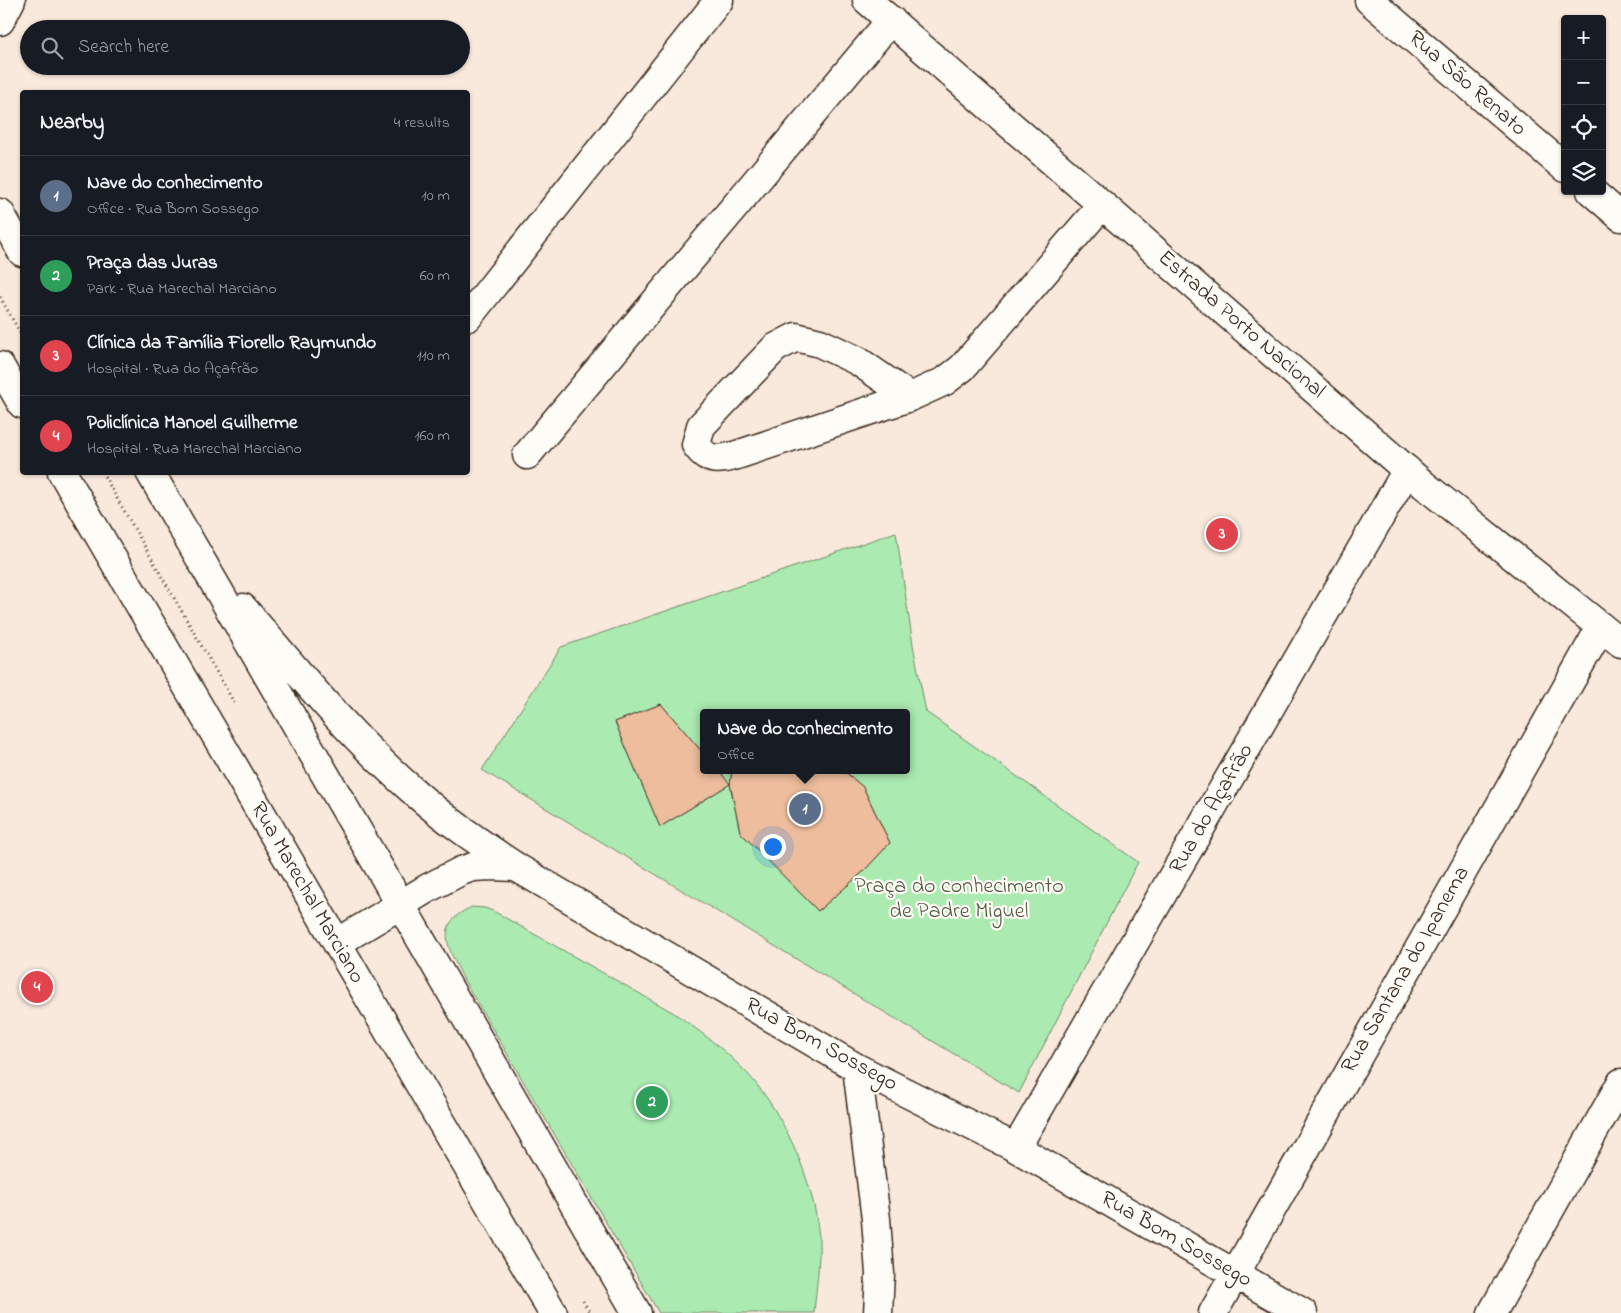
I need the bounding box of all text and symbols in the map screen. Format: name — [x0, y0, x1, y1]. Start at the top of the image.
map controls — [1561, 15, 1606, 195]
button: + — [1561, 15, 1606, 60]
search box — [20, 20, 470, 75]
street label: Rua São Renato — [1401, 23, 1533, 145]
icon: search — [38, 34, 66, 62]
text: Search here — [78, 34, 169, 61]
button: − — [1561, 60, 1606, 105]
button: locate — [1561, 105, 1606, 150]
text: Nearby — [40, 108, 104, 138]
text: 4 results — [394, 111, 450, 135]
button: layers — [1561, 150, 1606, 195]
text: Nave do conhecimento — [87, 170, 263, 197]
text: 1 — [53, 184, 59, 208]
text: 10 m — [422, 184, 450, 208]
text: Office · Rua Bom Sossego — [87, 197, 259, 221]
street label: Estrada Porto Nacional — [1150, 243, 1332, 407]
text: Praça das Juras — [87, 250, 218, 277]
text: 2 — [52, 264, 60, 288]
text: 60 m — [420, 264, 450, 288]
text: Park · Rua Marechal Marciano — [87, 277, 277, 301]
text: Clínica da Família Fiorello Raymundo — [87, 330, 376, 357]
text: 3 — [53, 344, 59, 368]
text: 110 m — [416, 344, 450, 368]
text: Hospital · Rua do Açafrão — [87, 357, 258, 381]
text: Policlínica Manoel Guilherme — [87, 410, 298, 437]
text: 4 — [53, 424, 59, 448]
text: 160 m — [415, 424, 450, 448]
text: Hospital · Rua Marechal Marciano — [87, 437, 302, 461]
pin: 3 — [1206, 515, 1238, 553]
popup — [700, 709, 910, 774]
text: Nave do conhecimento — [717, 716, 893, 743]
street label: Rua do Açafrão — [1162, 738, 1262, 880]
text: Office — [717, 743, 754, 767]
pin: 1 — [789, 790, 821, 828]
street label: Rua Marechal Marciano — [242, 796, 372, 990]
your location — [760, 834, 786, 860]
street label: Rua Santana do Ipanema — [1334, 861, 1478, 1079]
park label: Praça do conhecimento de Padre Miguel — [854, 871, 1064, 929]
pin: 4 — [21, 968, 53, 1006]
street label: Rua Bom Sossego — [738, 990, 903, 1101]
pin: 2 — [636, 1083, 668, 1121]
street label: Rua Bom Sossego — [1094, 1184, 1258, 1297]

